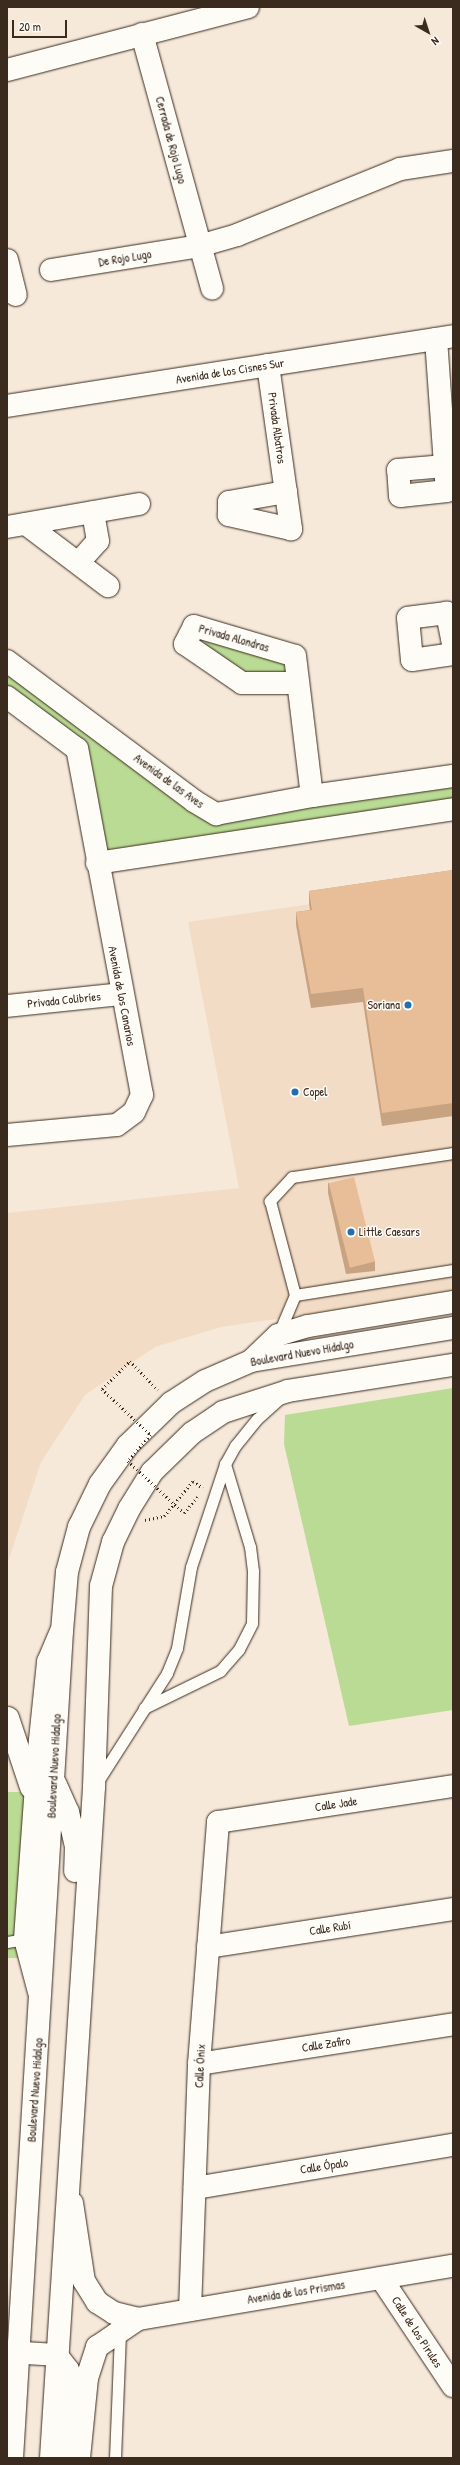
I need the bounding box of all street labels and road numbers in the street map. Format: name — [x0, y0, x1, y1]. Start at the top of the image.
street label: Cerrada de Rojo Lugo — [152, 95, 190, 185]
street label: De Rojo Lugo — [98, 247, 152, 269]
street label: Avenida de los Cisnes Sur — [175, 355, 285, 387]
street label: Privada Albatros — [265, 392, 289, 464]
street label: Privada Alondras — [197, 621, 271, 655]
street label: Avenida de las Aves — [131, 751, 207, 811]
street label: Avenida de los Canarios — [105, 945, 139, 1047]
street label: Privada Colibríes — [27, 989, 101, 1011]
street label: Boulevard Nuevo Hidalgo — [249, 1337, 355, 1369]
street label: Boulevard Nuevo Hidalgo — [44, 1713, 64, 1819]
street label: Calle Jade — [314, 1794, 358, 1814]
street label: Calle Rubí — [308, 1918, 352, 1938]
street label: Calle Zafiro — [301, 2033, 351, 2055]
street label: Boulevard Nuevo Hidalgo — [24, 2037, 46, 2143]
street label: Calle Ónix — [192, 2044, 208, 2088]
street label: Calle Ópalo — [299, 2155, 349, 2177]
street label: Avenida de los Prismas — [246, 2277, 346, 2307]
street label: Calle de los Pirules — [389, 2294, 445, 2370]

